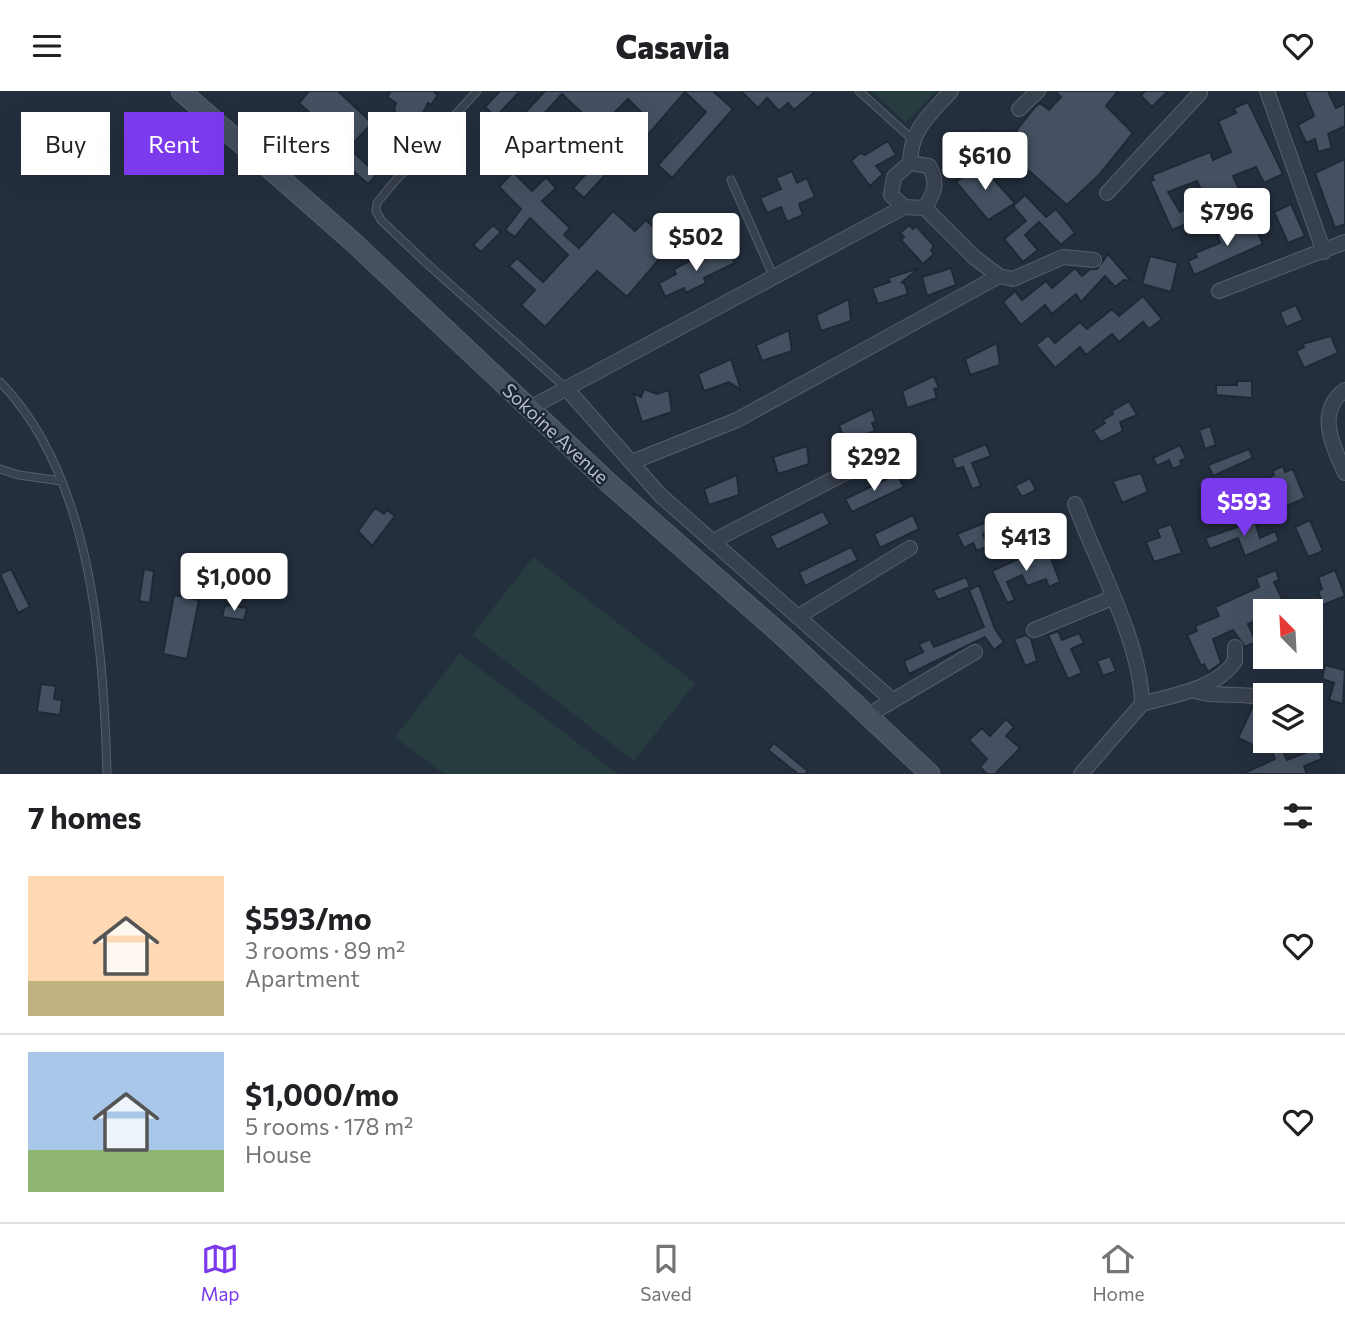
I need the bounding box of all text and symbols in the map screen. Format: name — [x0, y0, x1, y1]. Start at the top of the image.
text: Casavia — [615, 26, 730, 66]
icon: menu — [28, 27, 66, 65]
icon: heart — [1279, 27, 1317, 65]
chip: Buy — [21, 112, 110, 175]
chip: Rent — [124, 112, 224, 175]
chip: Filters — [238, 112, 354, 175]
chip: New — [368, 112, 466, 175]
chip: Apartment — [480, 112, 648, 175]
pin: $610 — [944, 133, 1026, 192]
text: $610 — [958, 141, 1012, 169]
pin: $796 — [1186, 188, 1268, 248]
text: $796 — [1200, 197, 1254, 225]
pin: $502 — [655, 213, 737, 273]
text: $502 — [669, 222, 723, 250]
street label: Sokoine Avenue — [498, 378, 614, 488]
pin: $292 — [833, 433, 915, 493]
text: $292 — [847, 442, 901, 470]
pin: $593 — [1203, 479, 1285, 538]
text: $593 — [1217, 487, 1271, 515]
pin: $413 — [985, 513, 1067, 573]
text: $413 — [1001, 522, 1051, 550]
pin: $1,000 — [177, 553, 291, 613]
text: $1,000 — [197, 562, 271, 590]
north arrow — [1253, 599, 1323, 669]
map controls — [1253, 599, 1323, 753]
button: layers — [1253, 683, 1323, 753]
icon: filters — [1279, 797, 1317, 835]
text: 7 homes — [28, 798, 141, 835]
text: $593/mo — [245, 899, 372, 936]
icon: home — [84, 904, 168, 988]
icon: heart — [1279, 927, 1317, 965]
text: 3 rooms · 89 m² — [245, 936, 405, 964]
text: Apartment — [245, 964, 360, 992]
text: $1,000/mo — [245, 1075, 399, 1112]
icon: home — [84, 1080, 168, 1164]
icon: heart — [1279, 1103, 1317, 1141]
text: 5 rooms · 178 m² — [245, 1112, 413, 1140]
text: House — [245, 1140, 311, 1168]
tab: Map — [200, 1240, 240, 1305]
tab: Saved — [640, 1240, 692, 1305]
tab: Home — [1092, 1240, 1145, 1305]

